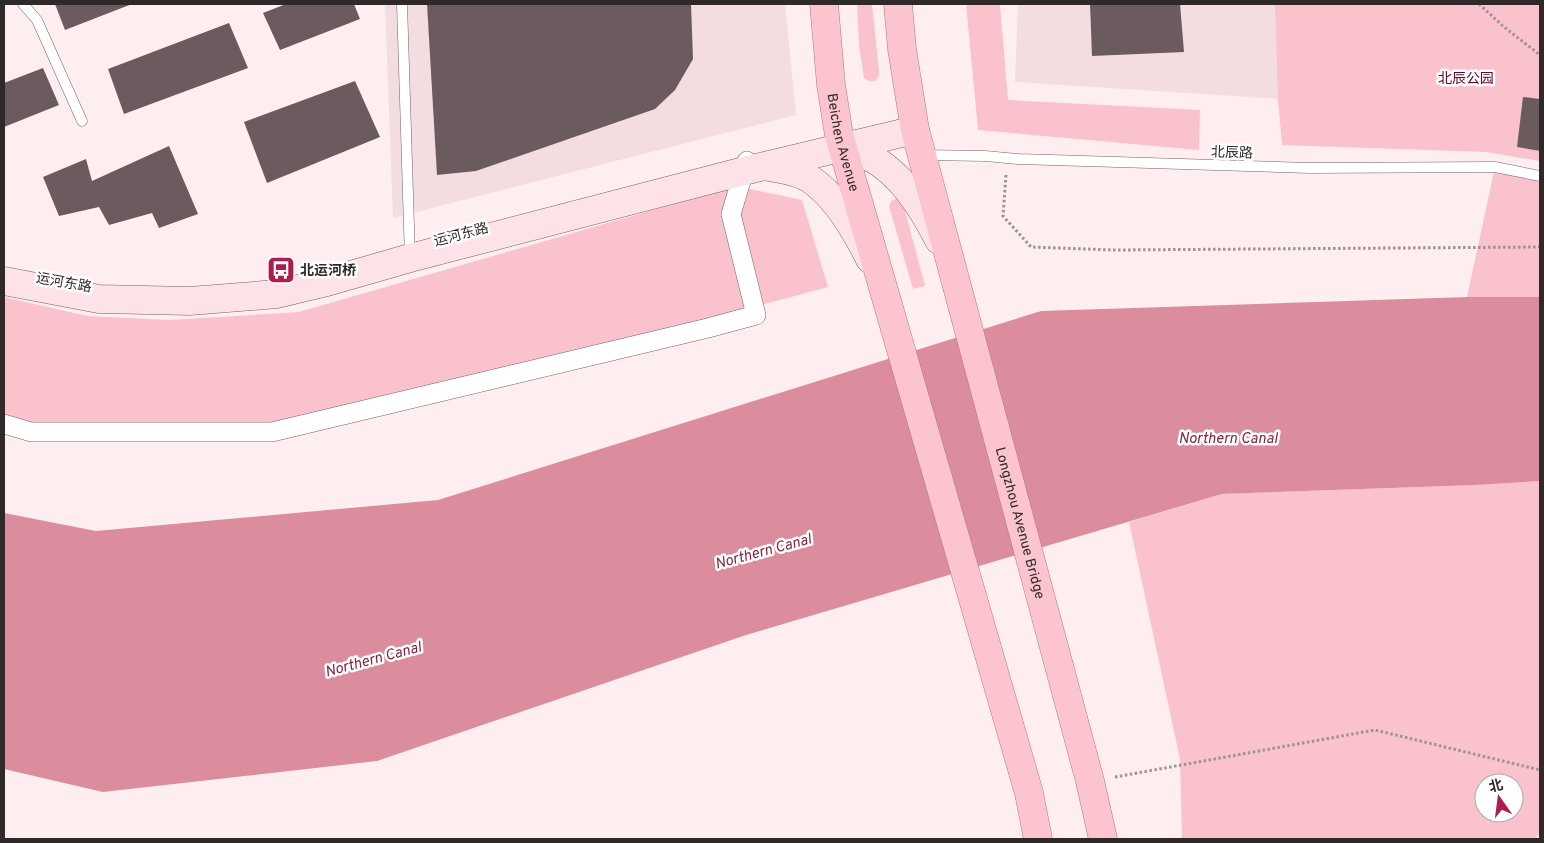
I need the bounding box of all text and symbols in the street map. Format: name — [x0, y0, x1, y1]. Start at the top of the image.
park label: 北辰公园 — [1438, 70, 1494, 88]
street label: Beichen Avenue — [822, 92, 862, 194]
street label: 北辰路 — [1211, 143, 1253, 163]
street label: 运河东路 — [432, 220, 491, 251]
bus stop icon: 北运河桥 — [266, 255, 296, 285]
place label: 北运河桥 — [300, 263, 356, 280]
street label: 运河东路 — [35, 270, 93, 297]
water label: Northern Canal — [1179, 430, 1279, 449]
street label: Longzhou Avenue Bridge — [991, 445, 1048, 601]
water label: Northern Canal — [713, 530, 815, 574]
water label: Northern Canal — [323, 638, 425, 682]
north arrow — [1474, 773, 1524, 823]
text: 北 — [1487, 777, 1505, 797]

